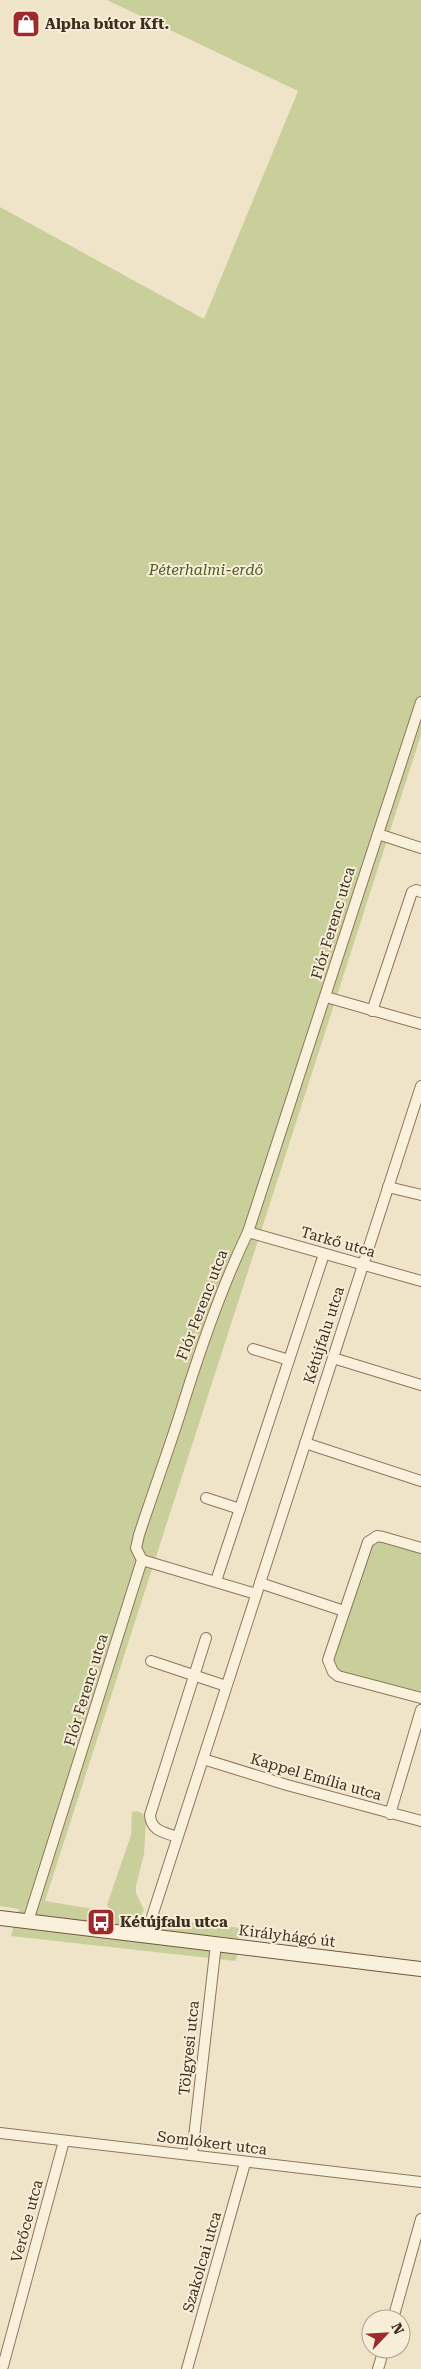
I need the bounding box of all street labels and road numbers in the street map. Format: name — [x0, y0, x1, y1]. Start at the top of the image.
street label: Flór Ferenc utca — [307, 865, 359, 981]
street label: Tarkő utca — [299, 1223, 377, 1261]
street label: Flór Ferenc utca — [173, 1247, 231, 1363]
street label: Kétújfalu utca — [300, 1284, 348, 1386]
street label: Flór Ferenc utca — [60, 1632, 112, 1748]
street label: Kappel Emília utca — [248, 1750, 384, 1804]
street label: Királyhágó út — [238, 1921, 337, 1951]
street label: Tölgyesi utca — [175, 2000, 203, 2096]
street label: Somlókert utca — [156, 2127, 268, 2159]
street label: Verőce utca — [7, 2178, 47, 2264]
street label: Szakolcai utca — [179, 2210, 225, 2314]

